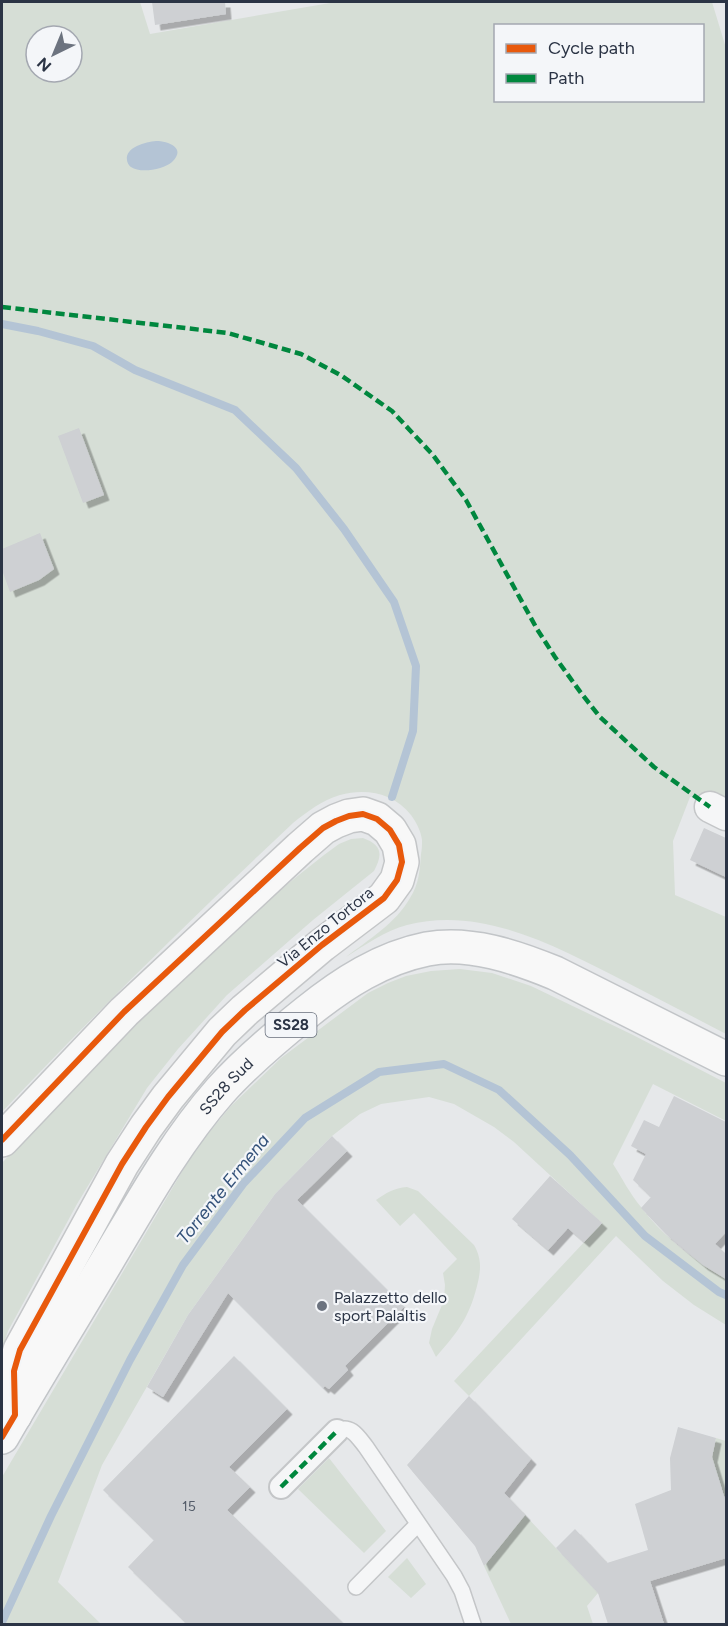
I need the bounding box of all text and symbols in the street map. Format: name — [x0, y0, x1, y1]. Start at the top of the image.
north arrow — [24, 24, 84, 84]
legend — [494, 24, 704, 102]
text: Cycle path — [548, 37, 635, 59]
text: N — [33, 53, 55, 76]
text: Path — [548, 67, 584, 89]
street label: Via Enzo Tortora — [274, 883, 377, 972]
road number: SS28 — [266, 1013, 316, 1037]
street label: SS28 Sud — [195, 1054, 257, 1119]
water label: Torrente Ermena — [172, 1129, 274, 1248]
place label: Palazzetto dello sport PalaItis — [334, 1288, 447, 1325]
marker: Palazzetto dello sport PalaItis — [315, 1299, 329, 1313]
house number: 15 — [182, 1498, 196, 1515]

